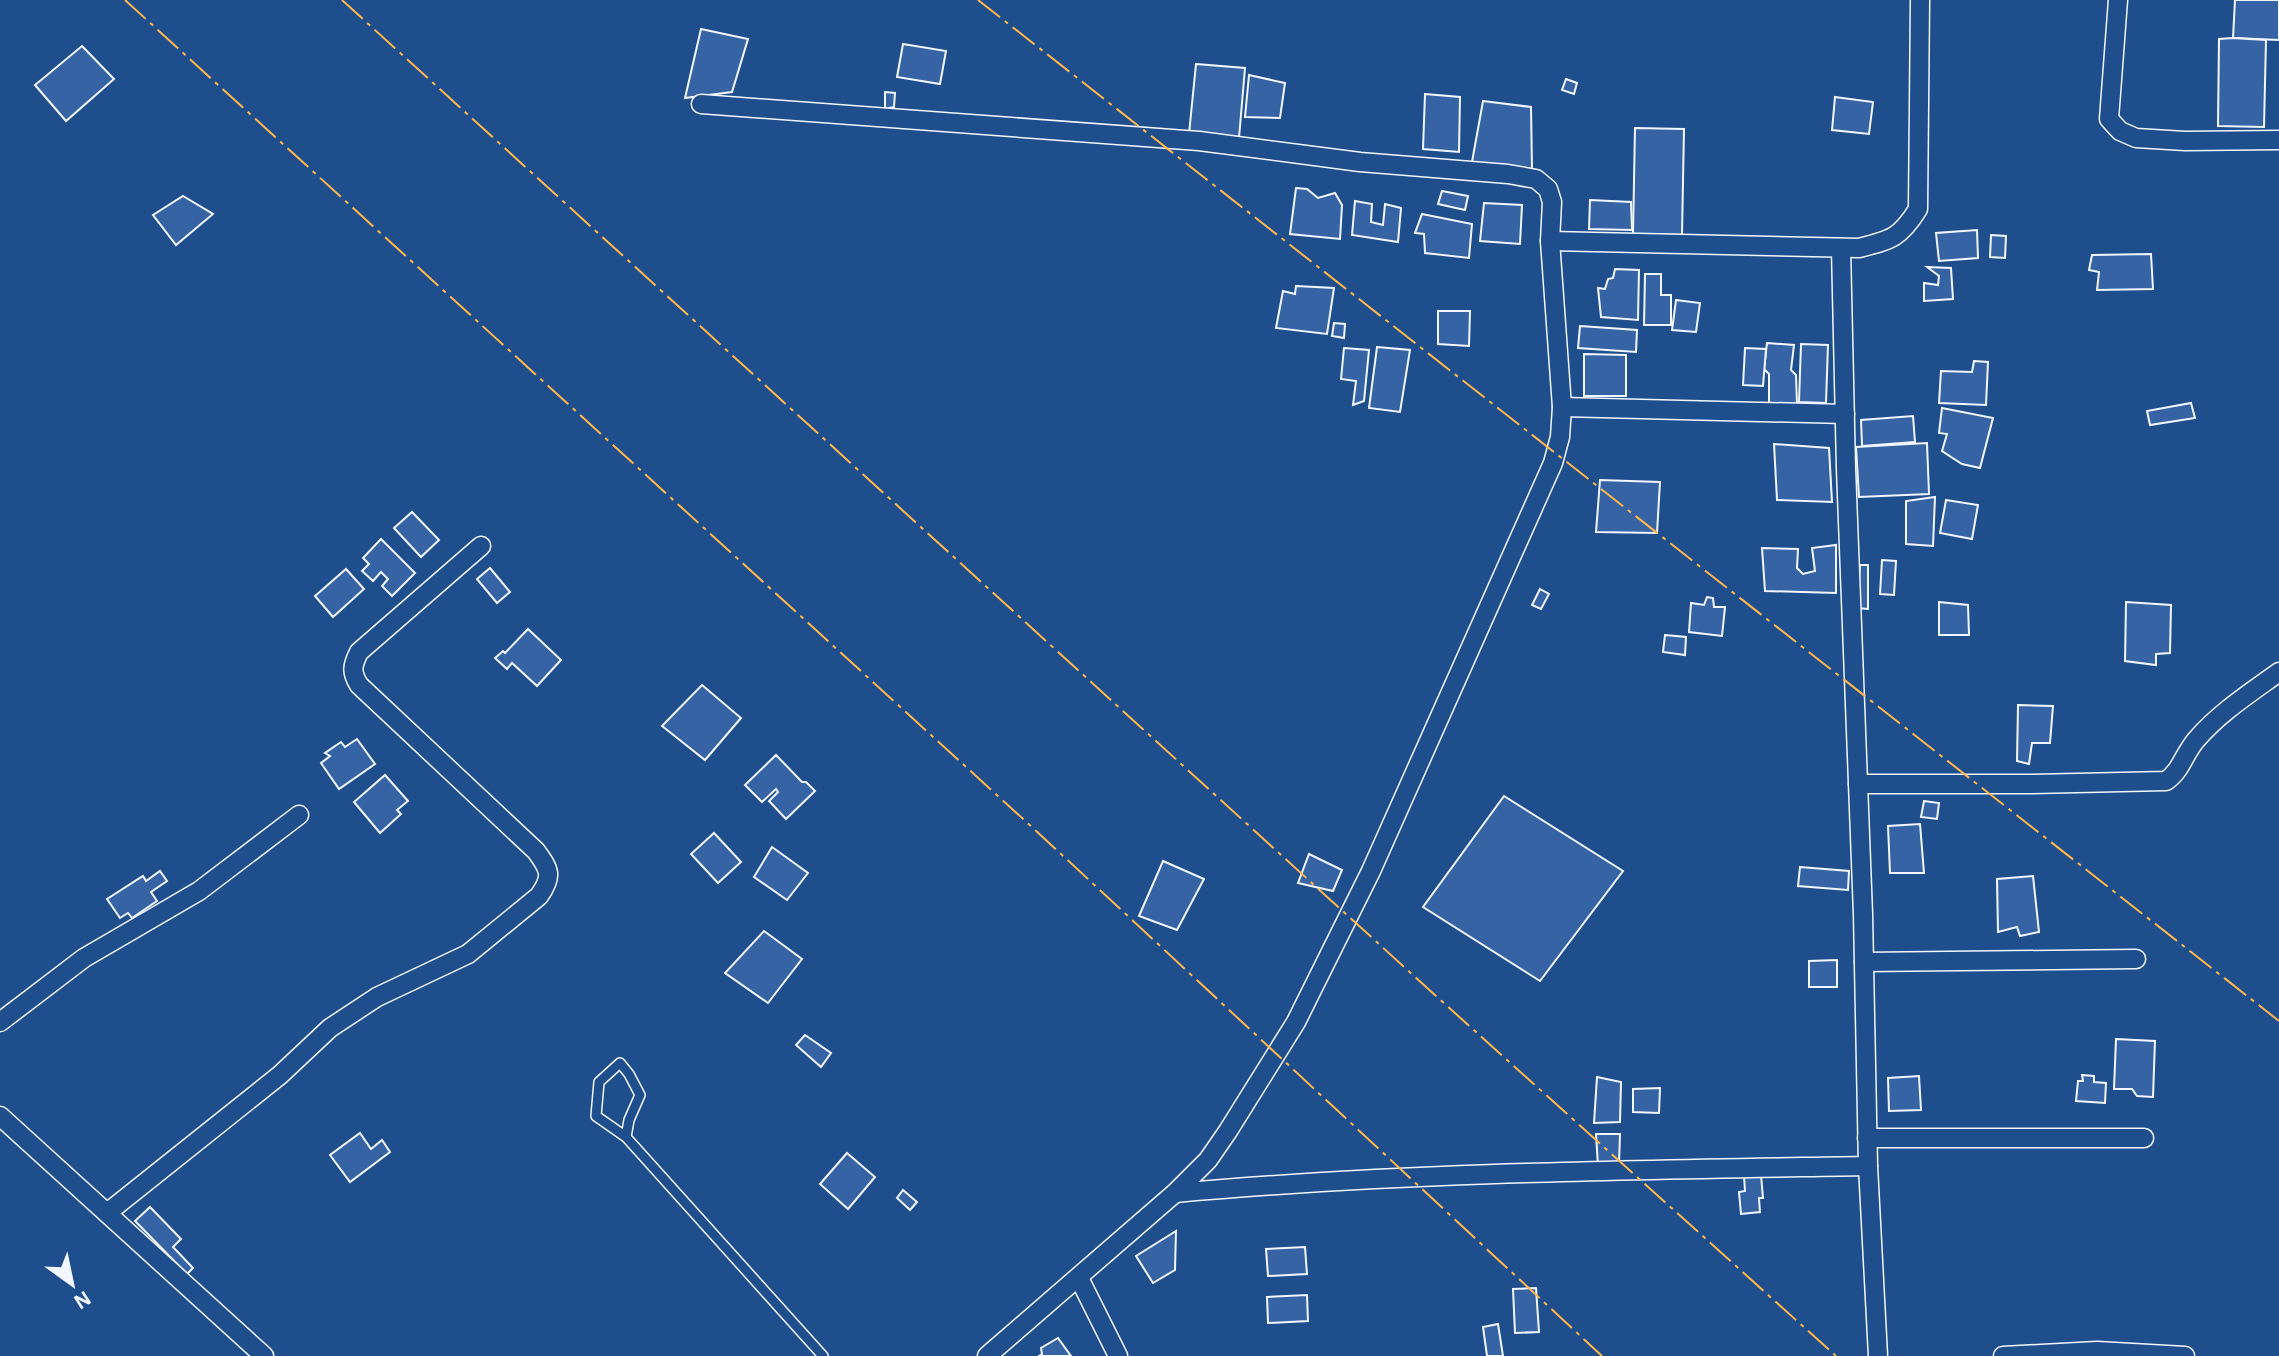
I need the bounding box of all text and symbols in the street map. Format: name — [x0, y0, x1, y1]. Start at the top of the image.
north arrow — [32, 1244, 112, 1324]
text: N — [70, 1287, 95, 1313]

